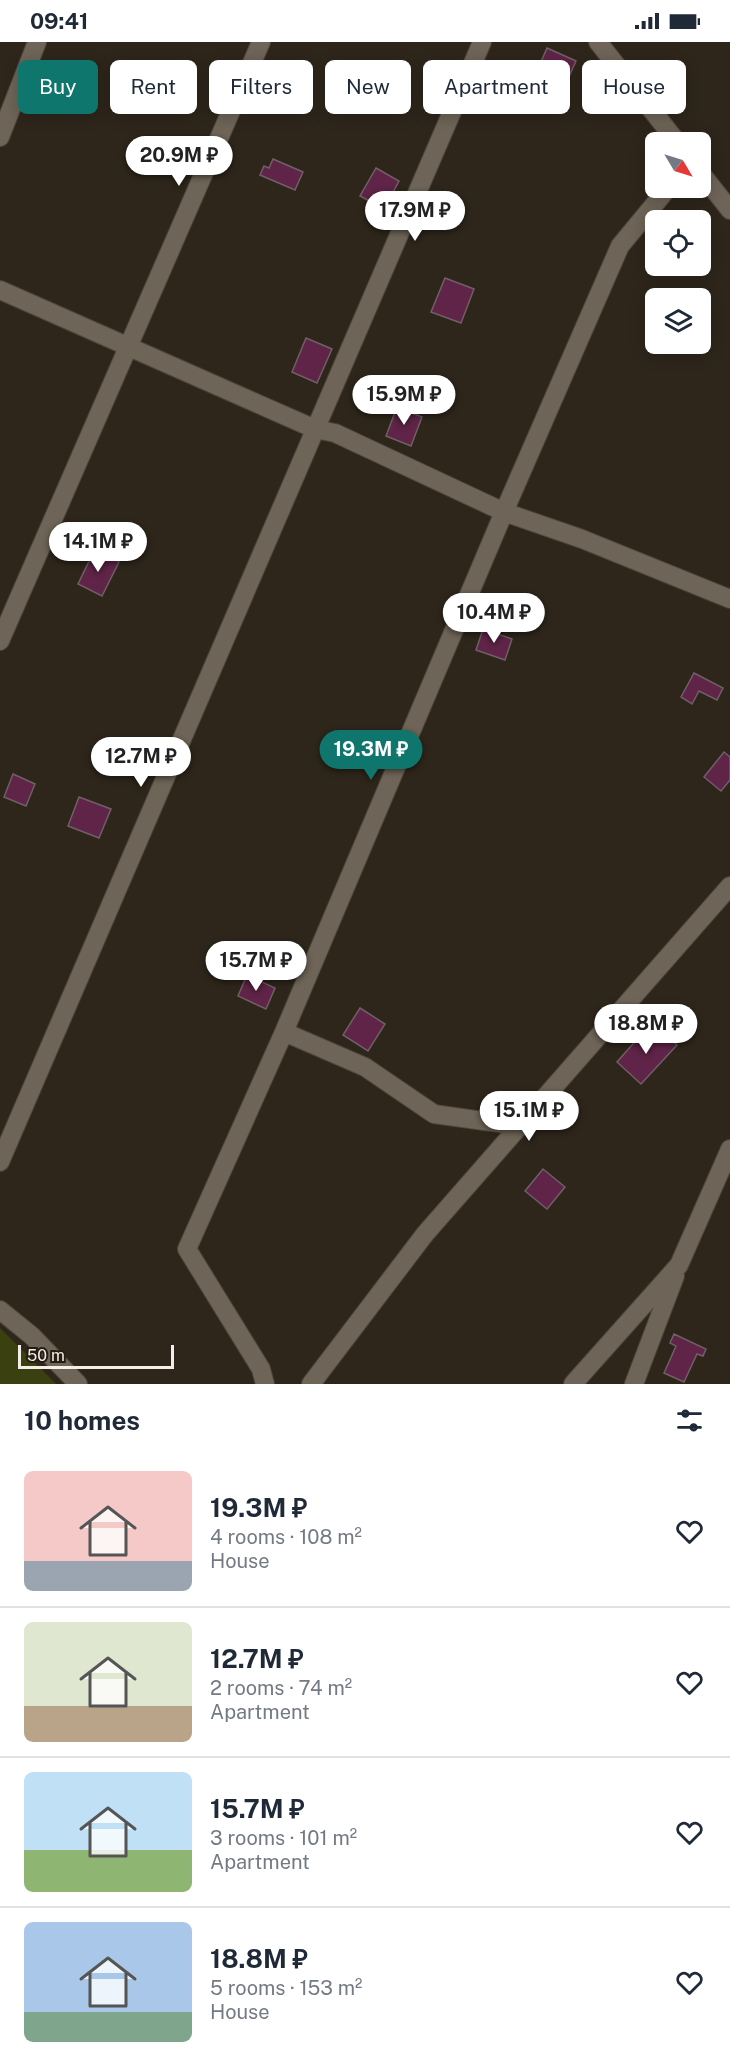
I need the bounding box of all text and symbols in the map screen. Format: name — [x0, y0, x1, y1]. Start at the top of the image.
text: 09:41 — [30, 8, 88, 34]
chip: Buy — [18, 60, 98, 114]
chip: Rent — [110, 60, 197, 114]
chip: Filters — [209, 60, 313, 114]
chip: New — [325, 60, 411, 114]
chip: Apartment — [423, 60, 570, 114]
chip: House — [582, 60, 686, 114]
north arrow — [645, 132, 711, 198]
map controls — [645, 132, 711, 354]
pin: 20.9M ₽ — [124, 136, 234, 187]
text: 20.9M ₽ — [140, 143, 218, 167]
pin: 17.9M ₽ — [360, 191, 470, 242]
text: 17.9M ₽ — [379, 198, 451, 222]
button: locate — [645, 210, 711, 276]
button: layers — [645, 288, 711, 354]
pin: 15.9M ₽ — [349, 375, 459, 426]
text: 15.9M ₽ — [366, 382, 442, 406]
pin: 14.1M ₽ — [43, 522, 153, 573]
text: 14.1M ₽ — [63, 529, 133, 553]
pin: 10.4M ₽ — [439, 593, 549, 644]
text: 10.4M ₽ — [457, 600, 531, 624]
pin: 19.3M ₽ — [316, 730, 426, 781]
pin: 12.7M ₽ — [86, 737, 196, 788]
text: 19.3M ₽ — [334, 737, 408, 761]
text: 12.7M ₽ — [105, 744, 177, 768]
pin: 15.7M ₽ — [201, 941, 311, 992]
text: 15.7M ₽ — [220, 948, 292, 972]
pin: 18.8M ₽ — [591, 1004, 701, 1055]
text: 18.8M ₽ — [608, 1011, 684, 1035]
pin: 15.1M ₽ — [474, 1091, 584, 1142]
text: 15.1M ₽ — [494, 1098, 564, 1122]
scale bar — [18, 1342, 174, 1370]
text: 50 m — [27, 1346, 65, 1365]
icon: filters — [673, 1404, 706, 1437]
text: 10 homes — [24, 1405, 140, 1436]
text: 19.3M ₽ — [210, 1492, 307, 1523]
icon: home — [72, 1495, 144, 1567]
icon: heart — [673, 1515, 706, 1548]
text: 4 rooms · 108 m² — [210, 1525, 362, 1549]
text: House — [210, 1549, 270, 1573]
text: 12.7M ₽ — [210, 1643, 304, 1674]
icon: home — [72, 1646, 144, 1718]
icon: heart — [673, 1666, 706, 1699]
text: 2 rooms · 74 m² — [210, 1676, 352, 1700]
text: Apartment — [210, 1700, 310, 1724]
text: 15.7M ₽ — [210, 1793, 305, 1824]
icon: home — [72, 1796, 144, 1868]
icon: heart — [673, 1816, 706, 1849]
text: 3 rooms · 101 m² — [210, 1826, 357, 1850]
text: Apartment — [210, 1850, 310, 1874]
text: 18.8M ₽ — [210, 1943, 308, 1974]
icon: home — [72, 1946, 144, 2018]
icon: heart — [673, 1966, 706, 1999]
text: 5 rooms · 153 m² — [210, 1976, 362, 2000]
text: House — [210, 2000, 270, 2024]

